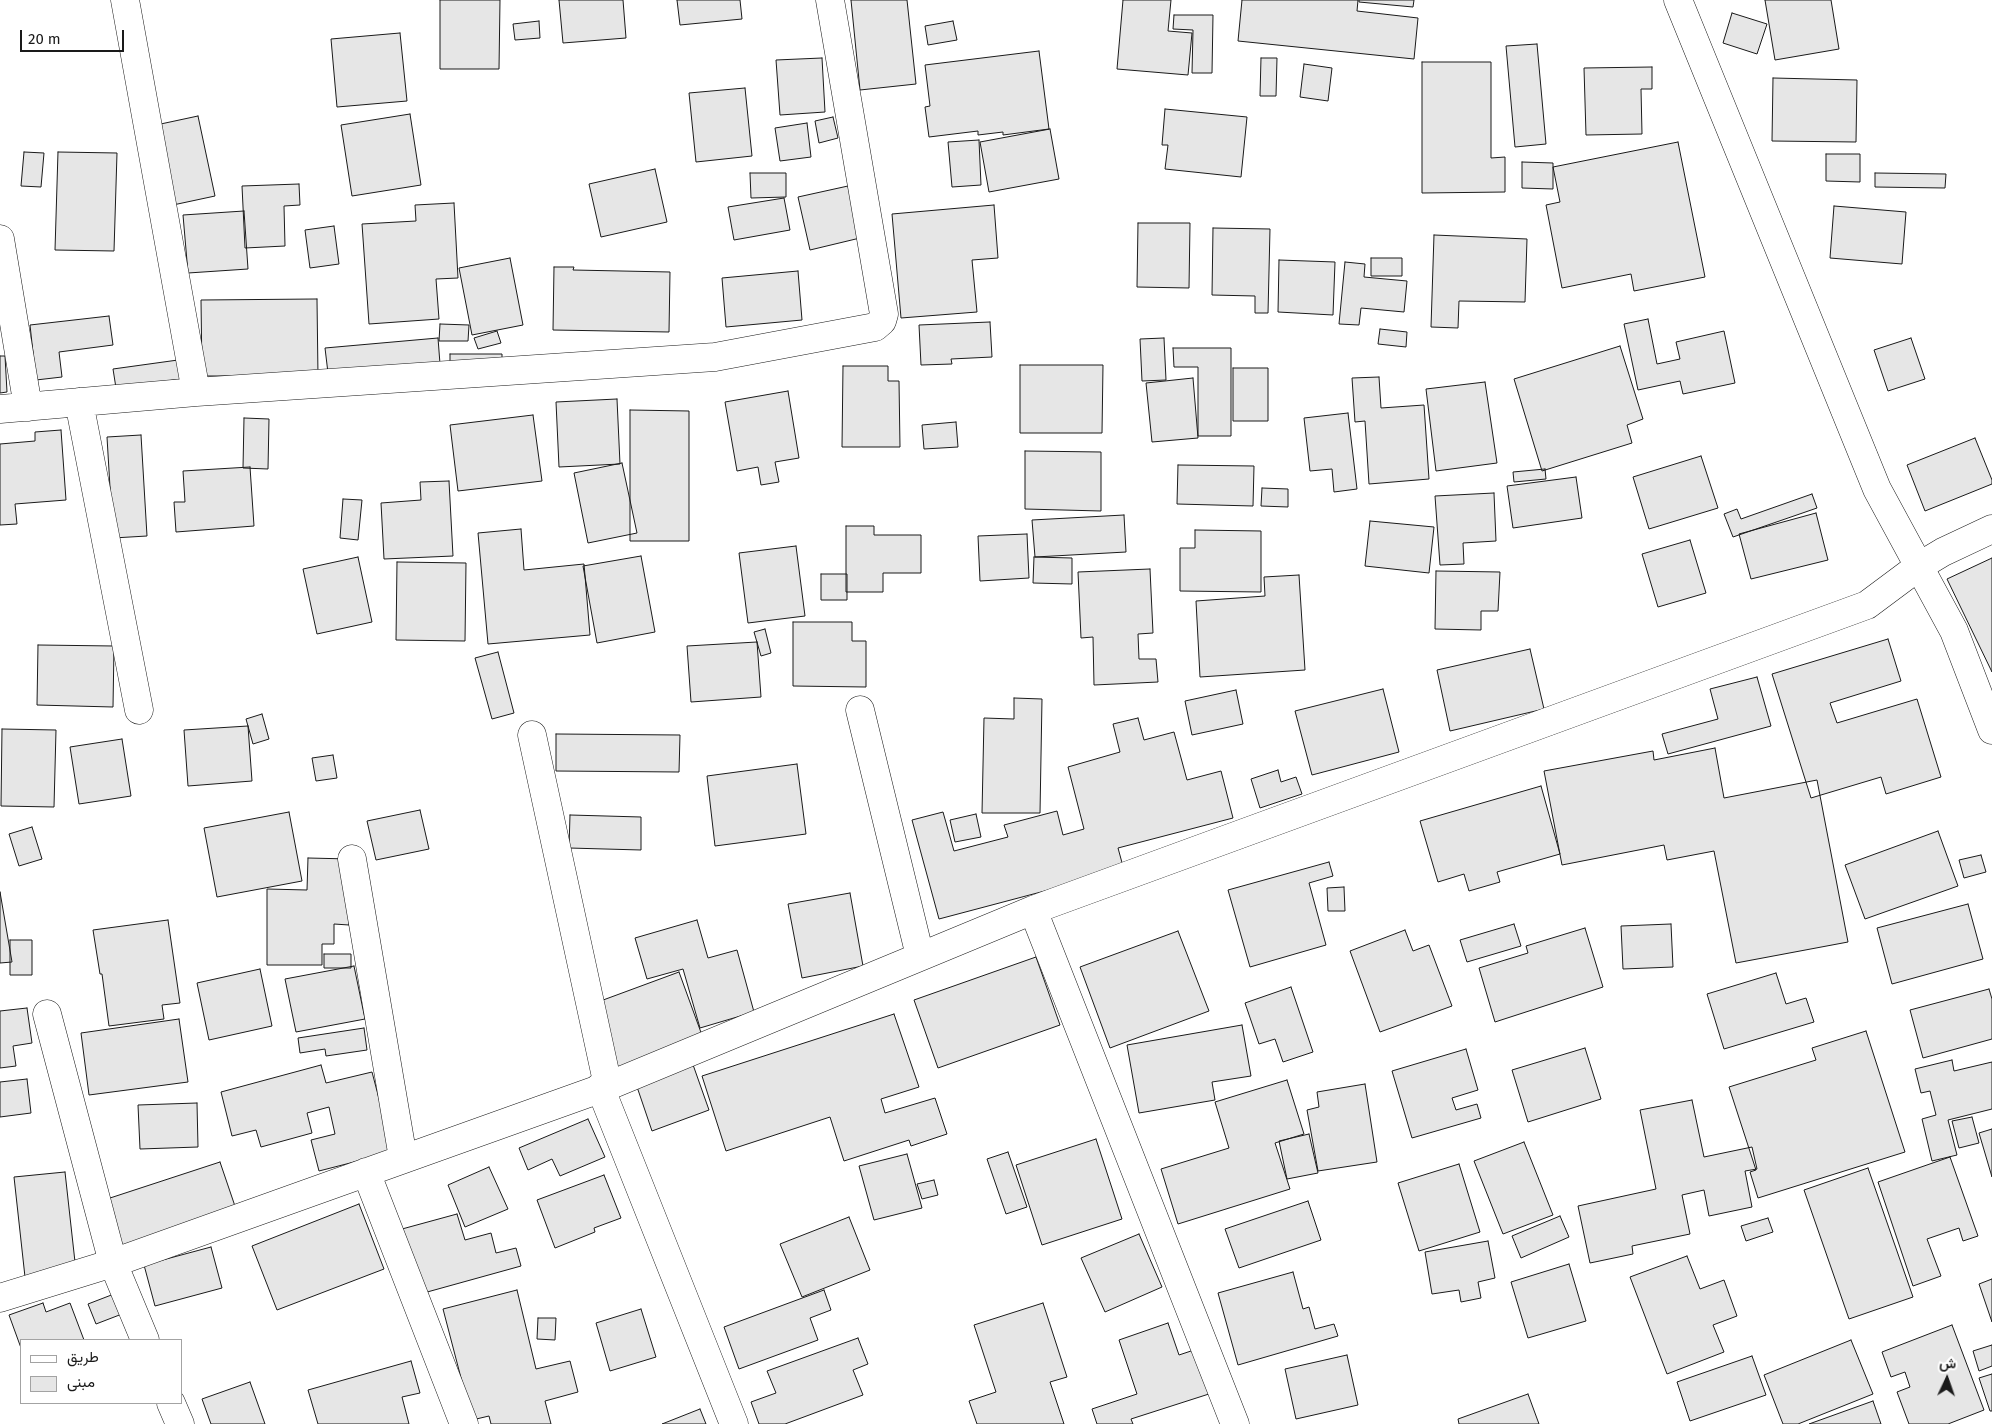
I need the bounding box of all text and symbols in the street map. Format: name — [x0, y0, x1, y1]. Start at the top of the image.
scale bar — [22, 20, 126, 52]
text: 20 m — [28, 30, 61, 48]
legend — [20, 1339, 182, 1404]
text: طريق — [67, 1348, 99, 1366]
north arrow — [1922, 1354, 1972, 1404]
text: ش — [1939, 1355, 1957, 1372]
text: مبنى — [67, 1373, 95, 1391]

